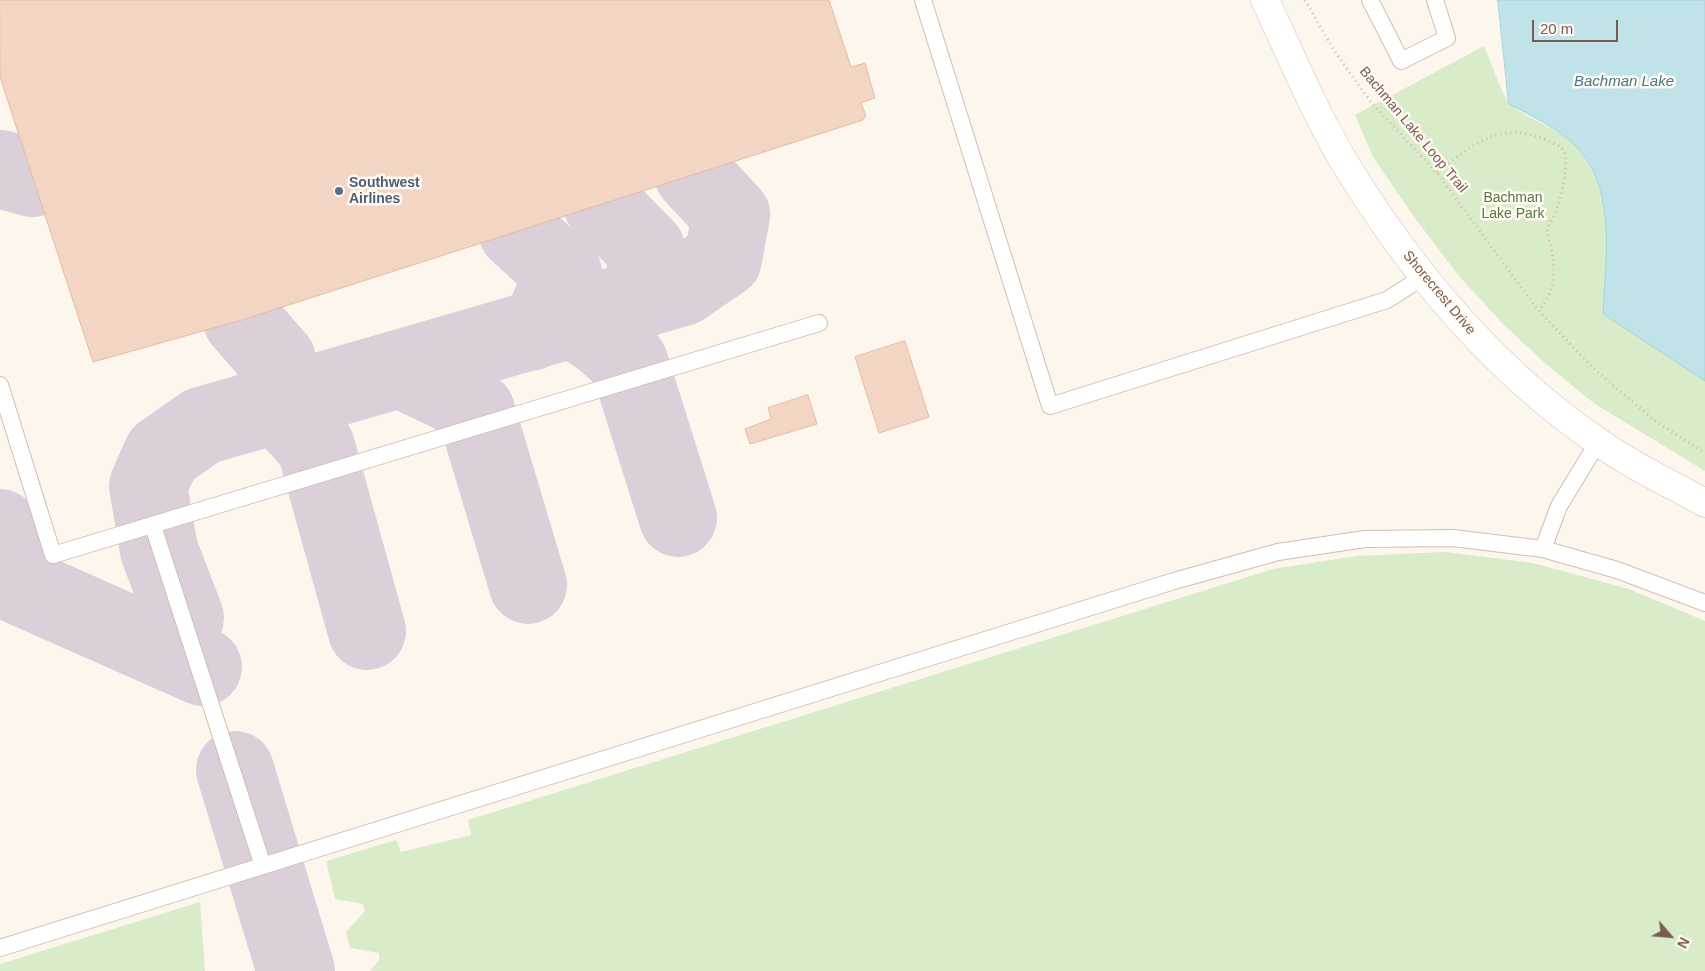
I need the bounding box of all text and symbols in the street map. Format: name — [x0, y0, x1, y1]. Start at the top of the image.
scale bar — [1535, 10, 1621, 42]
text: 20 m — [1540, 20, 1573, 37]
street label: Bachman Lake Loop Trail — [1355, 64, 1471, 196]
water label: Bachman Lake — [1574, 73, 1674, 91]
place label: Southwest Airlines — [349, 175, 420, 208]
marker: Southwest Airlines — [333, 185, 345, 197]
park label: Bachman Lake Park — [1481, 190, 1545, 222]
street label: Shorecrest Drive — [1399, 248, 1479, 338]
north arrow — [1645, 911, 1695, 961]
text: N — [1674, 935, 1693, 951]

